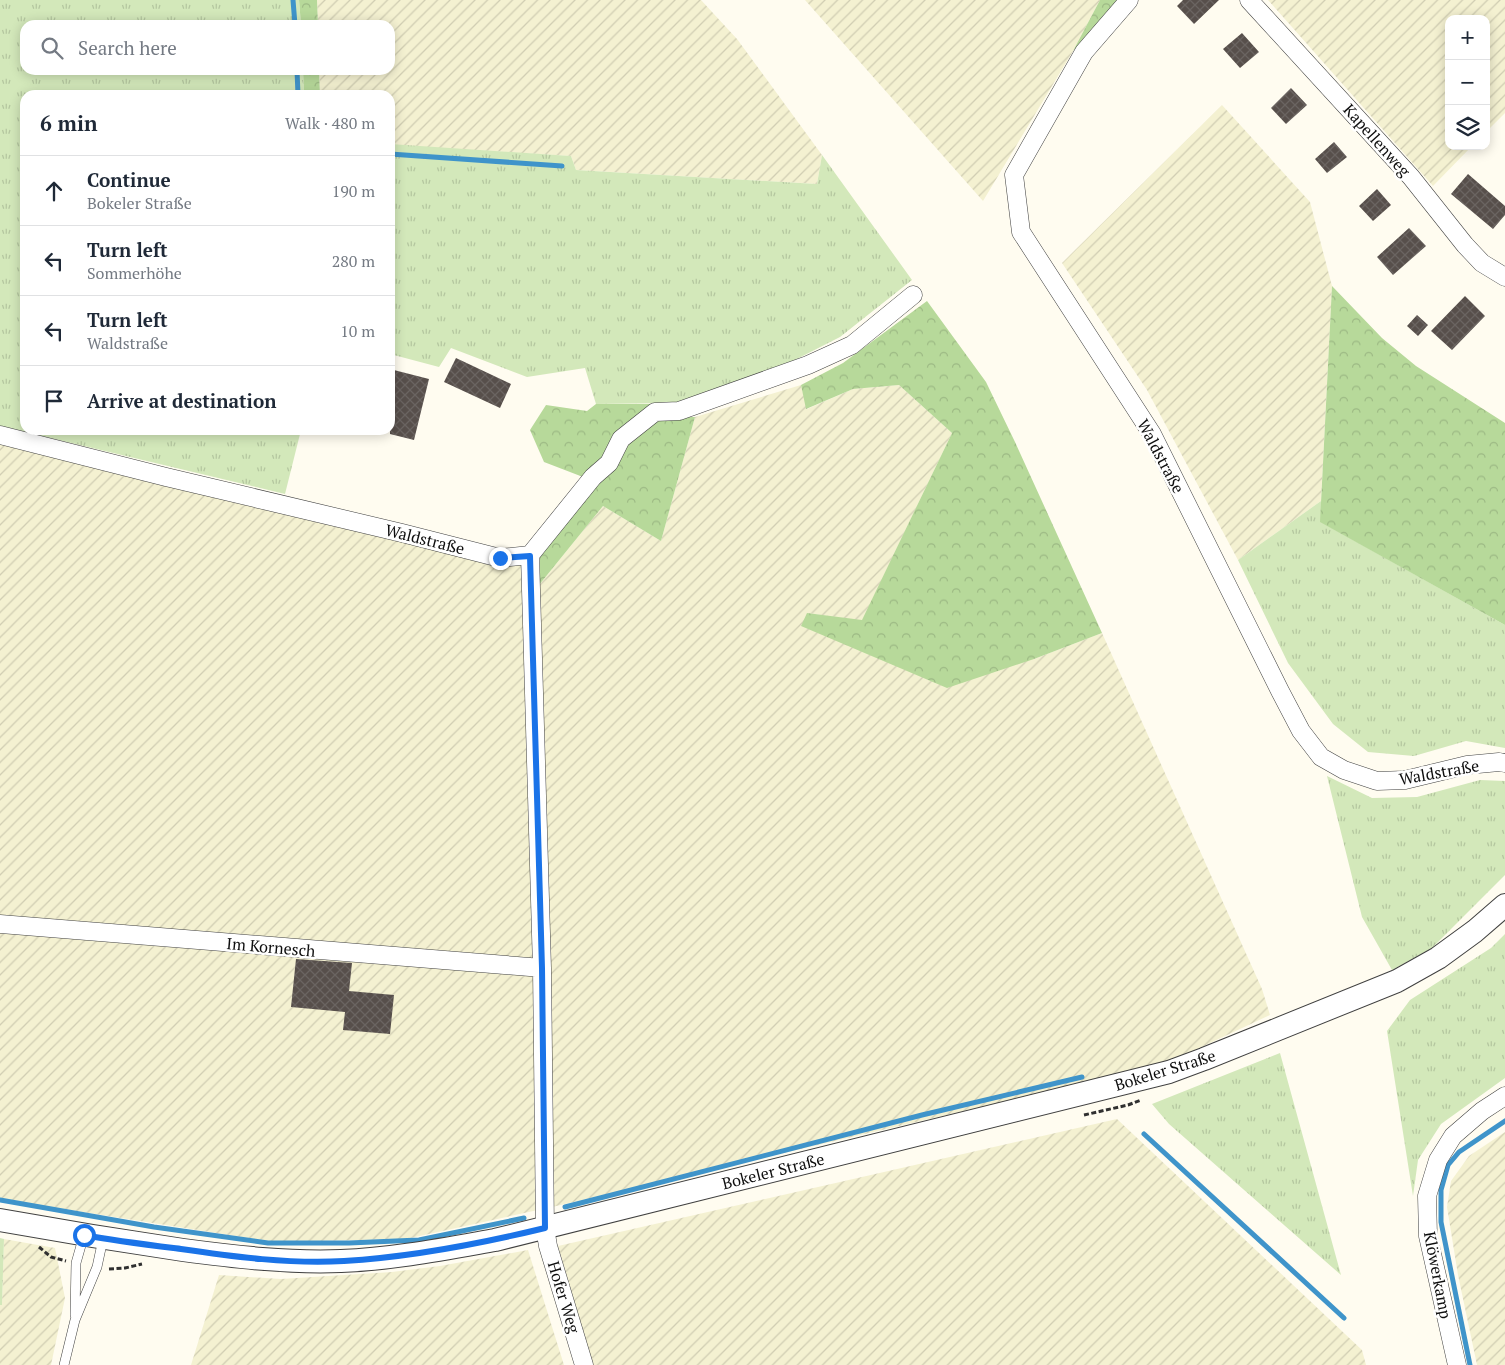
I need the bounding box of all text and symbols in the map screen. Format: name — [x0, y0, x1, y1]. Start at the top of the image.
map controls — [1445, 15, 1490, 150]
button: + — [1445, 15, 1490, 60]
search box — [20, 20, 395, 75]
icon: search — [38, 34, 66, 62]
text: Search here — [78, 35, 177, 60]
button: − — [1445, 60, 1490, 105]
street label: Kapellenweg — [1339, 99, 1416, 181]
button: layers — [1445, 105, 1490, 150]
text: 6 min — [40, 109, 97, 137]
text: Walk · 480 m — [285, 112, 375, 134]
text: Continue — [87, 167, 171, 192]
icon: ahead — [40, 177, 68, 205]
text: 190 m — [332, 180, 375, 202]
text: Bokeler Straße — [87, 192, 192, 214]
text: Turn left — [87, 237, 168, 262]
icon: left — [40, 247, 68, 275]
text: 280 m — [332, 250, 375, 272]
text: Sommerhöhe — [87, 262, 182, 284]
text: Turn left — [87, 307, 168, 332]
icon: left — [40, 317, 68, 345]
text: 10 m — [340, 320, 375, 342]
text: Waldstraße — [87, 332, 168, 354]
icon: arrive — [40, 387, 68, 415]
text: Arrive at destination — [87, 388, 276, 413]
street label: Waldstraße — [1132, 415, 1190, 497]
street label: Waldstraße — [383, 519, 467, 559]
route end — [489, 547, 512, 570]
street label: Waldstraße — [1397, 754, 1481, 790]
street label: Im Kornesch — [226, 932, 317, 962]
street label: Bokeler Straße — [1112, 1044, 1218, 1096]
street label: Bokeler Straße — [720, 1148, 826, 1194]
route start — [73, 1224, 96, 1247]
street label: Klöwerkamp — [1419, 1229, 1457, 1321]
street label: Hofer Weg — [543, 1258, 586, 1336]

